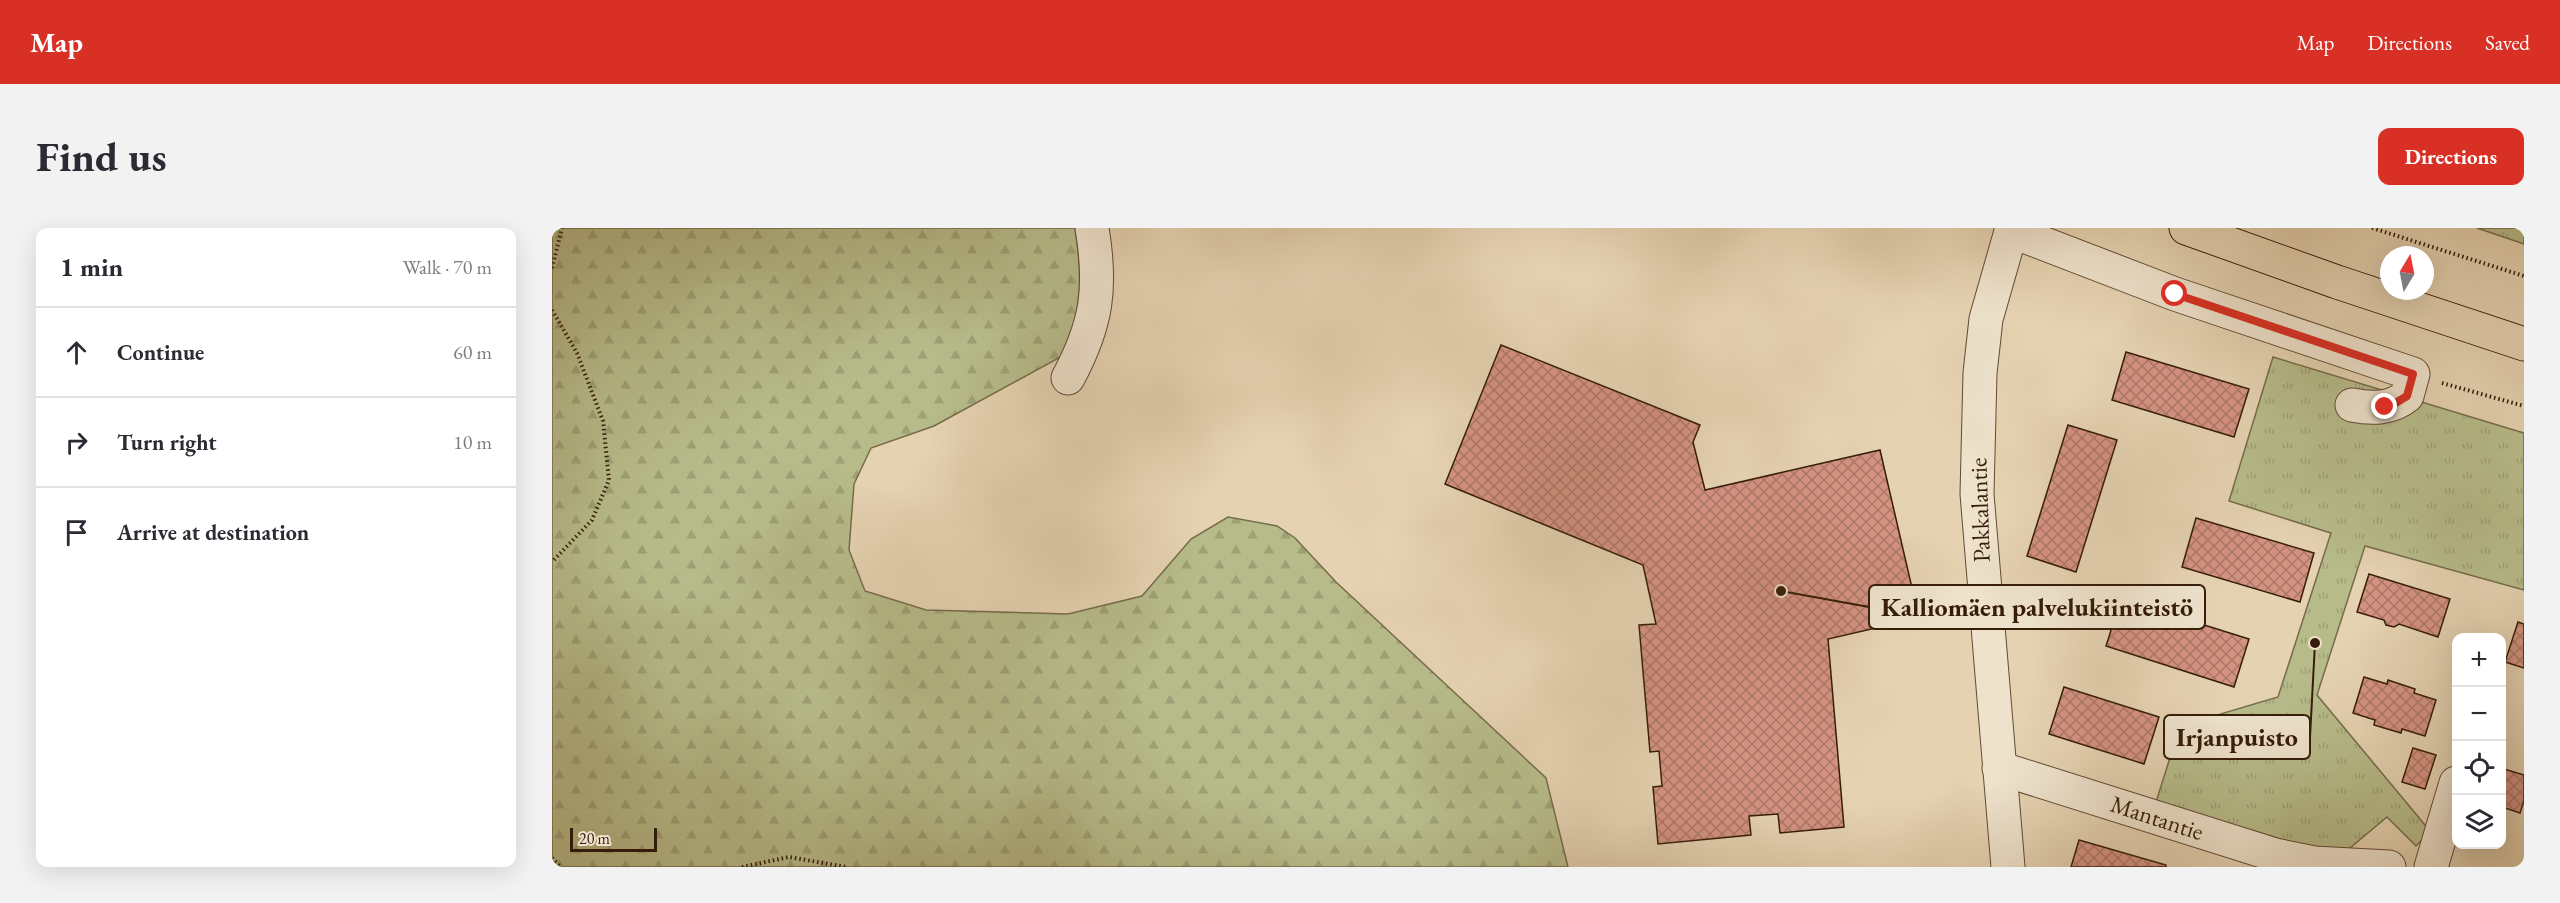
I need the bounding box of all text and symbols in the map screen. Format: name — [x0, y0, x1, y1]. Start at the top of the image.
text: Map — [30, 24, 83, 60]
text: Map — [2297, 29, 2334, 56]
text: Directions — [2367, 29, 2452, 56]
text: Saved — [2485, 29, 2530, 56]
button: Directions — [2378, 128, 2524, 185]
text: Find us — [36, 129, 167, 184]
north arrow — [2380, 246, 2434, 300]
text: 1 min — [60, 250, 123, 284]
text: Walk · 70 m — [403, 254, 492, 280]
route start — [2161, 280, 2187, 306]
icon: ahead — [60, 336, 93, 369]
text: Continue — [117, 338, 204, 367]
text: 60 m — [453, 339, 492, 365]
route end — [2371, 393, 2397, 419]
icon: right — [60, 426, 93, 459]
text: Turn right — [117, 428, 216, 457]
text: 10 m — [453, 429, 492, 455]
street label: Pakkalantie — [1962, 457, 1997, 563]
icon: arrive — [60, 516, 93, 549]
text: Arrive at destination — [117, 518, 309, 547]
callout: Kalliomäen palvelukiinteistö — [1869, 585, 2205, 629]
text: Kalliomäen palvelukiinteistö — [1881, 590, 2193, 624]
map controls — [2452, 633, 2506, 849]
button: + — [2452, 633, 2506, 687]
button: − — [2452, 687, 2506, 741]
callout: Irjanpuisto — [2164, 715, 2310, 759]
text: Irjanpuisto — [2176, 720, 2298, 754]
button: locate — [2452, 741, 2506, 795]
street label: Mantantie — [2107, 788, 2208, 847]
button: layers — [2452, 795, 2506, 849]
scale bar — [570, 825, 657, 852]
text: 20 m — [579, 828, 610, 849]

